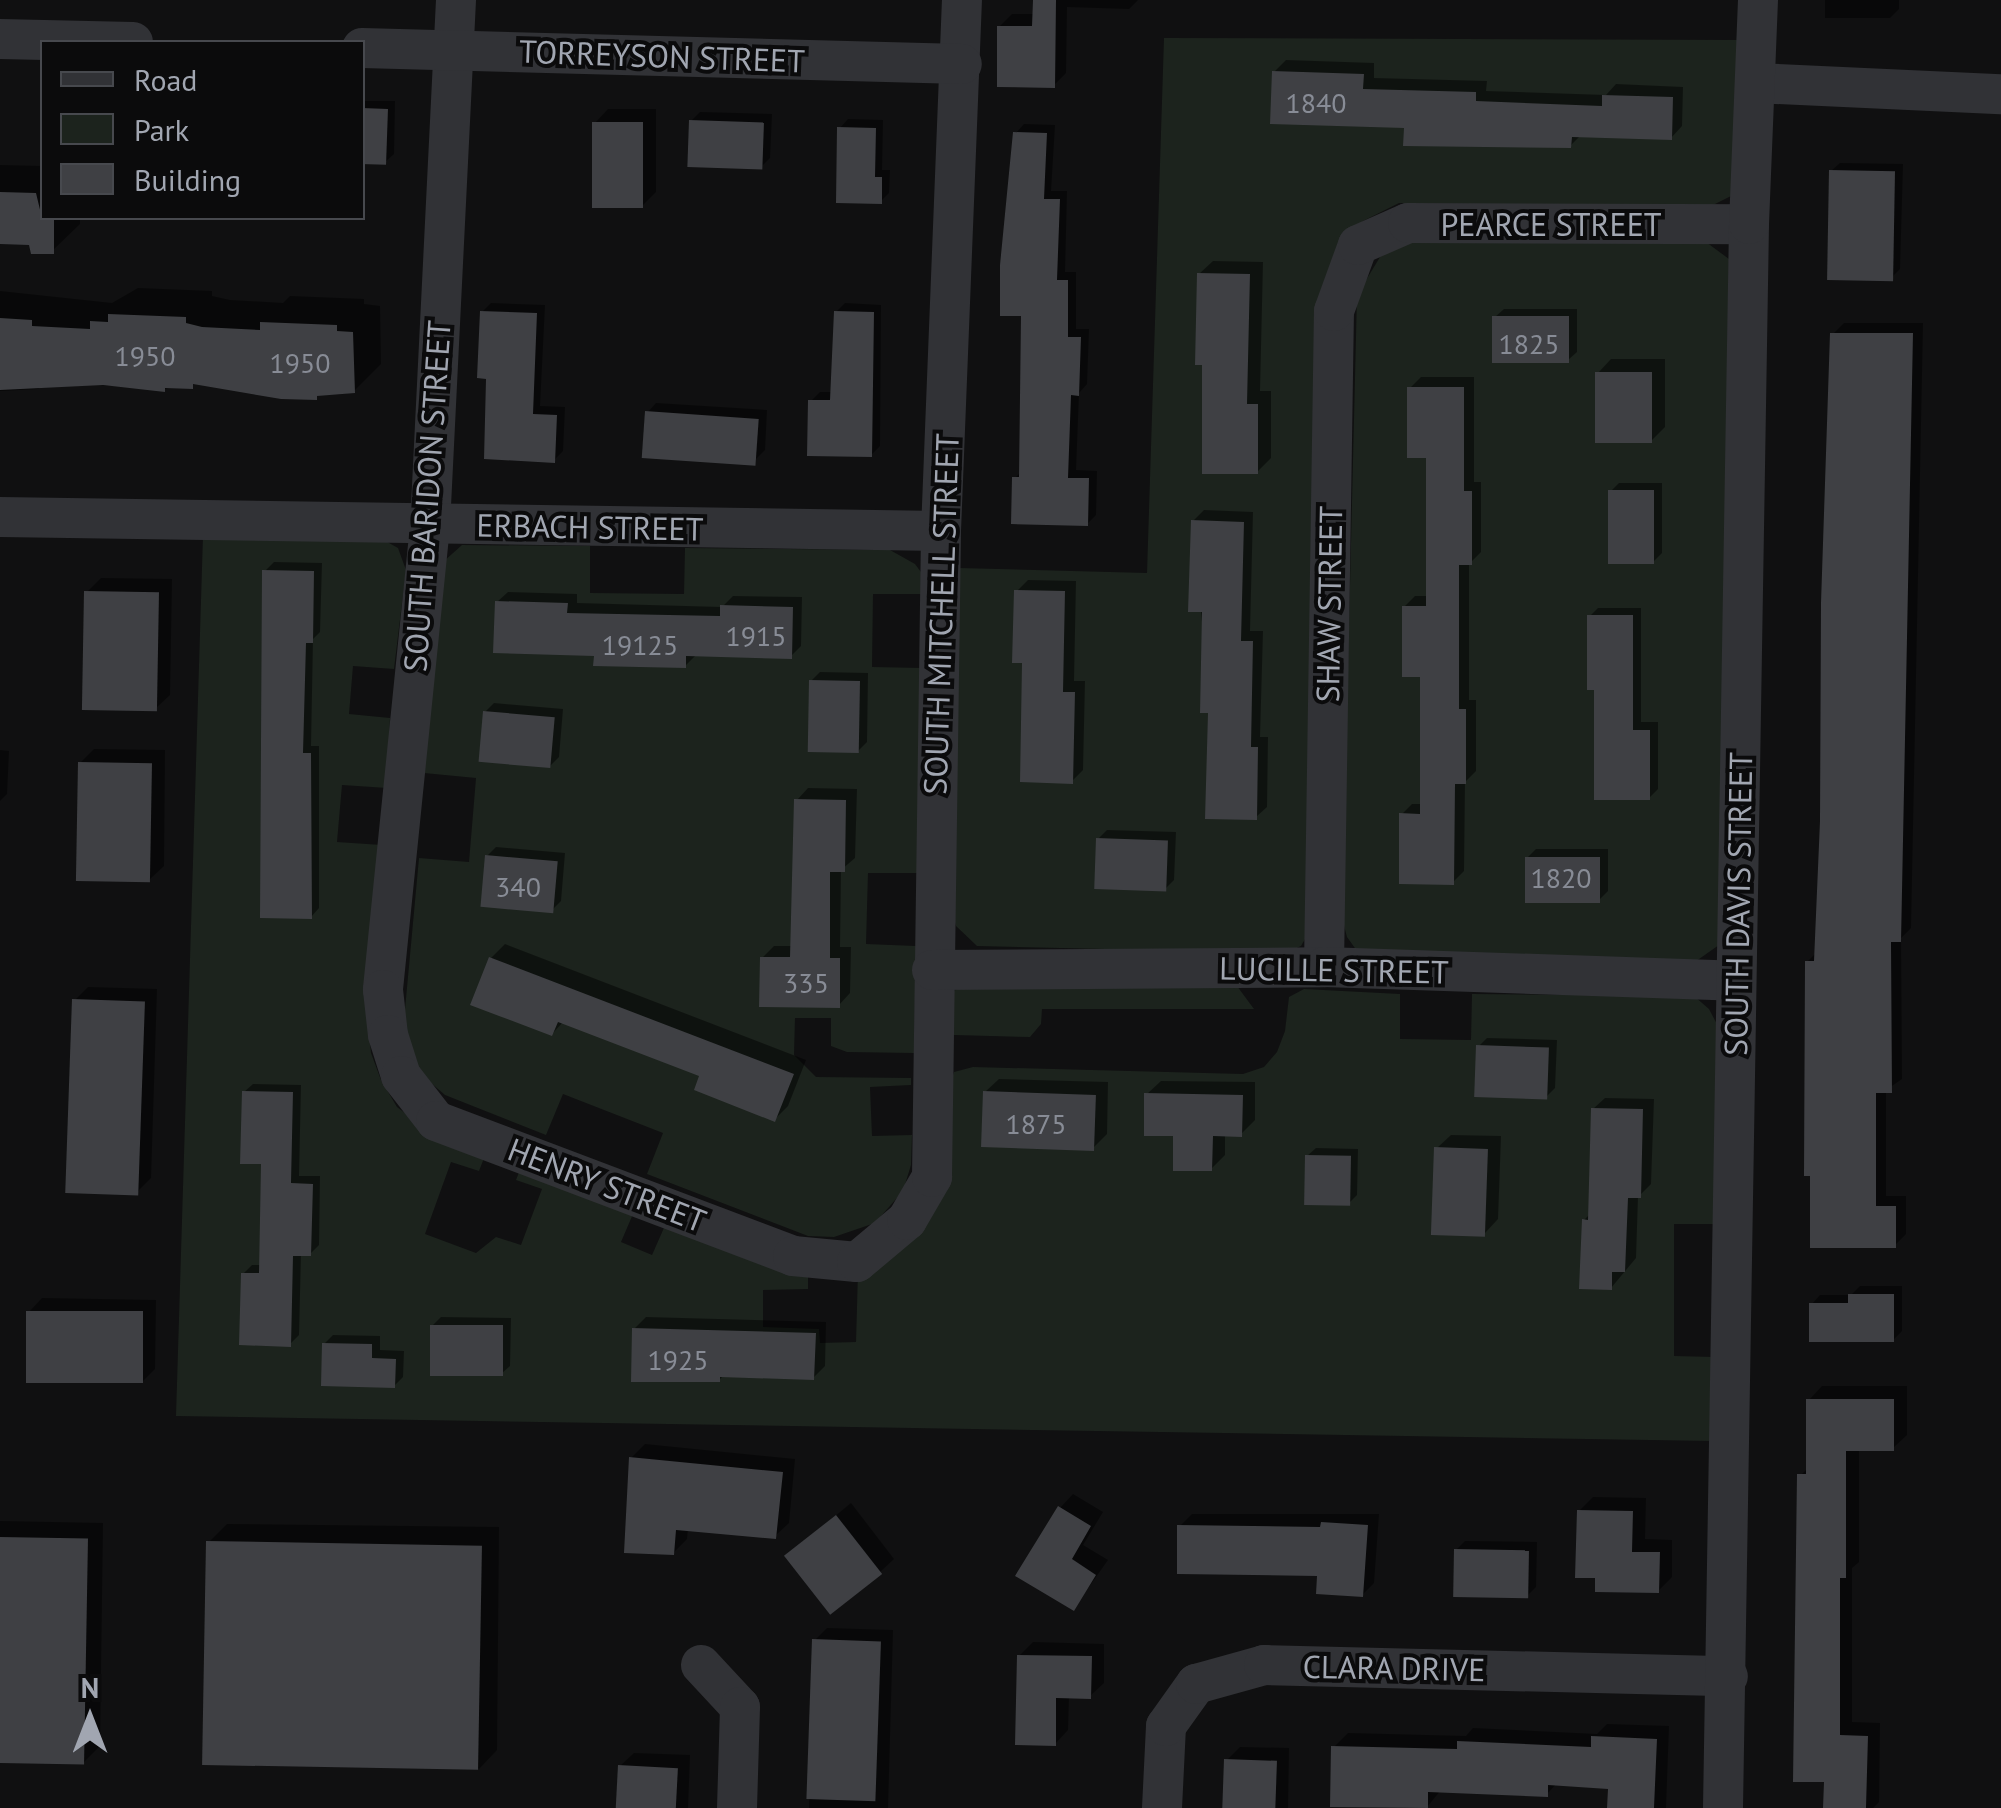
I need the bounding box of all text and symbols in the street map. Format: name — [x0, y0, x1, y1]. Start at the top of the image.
street label: TORREYSON STREET — [518, 32, 806, 80]
legend — [40, 40, 365, 220]
text: Road — [134, 60, 198, 99]
house number: 1840 — [1285, 86, 1347, 120]
text: Park — [134, 110, 189, 149]
text: Building — [134, 160, 241, 199]
street label: PEARCE STREET — [1440, 205, 1662, 243]
street label: SOUTH BARIDON STREET — [396, 319, 458, 673]
house number: 1825 — [1498, 327, 1560, 361]
house number: 1950 — [114, 339, 176, 373]
house number: 1950 — [269, 346, 331, 380]
street label: SOUTH MITCHELL STREET — [915, 432, 967, 796]
street label: SHAW STREET — [1308, 505, 1350, 703]
street label: ERBACH STREET — [476, 506, 704, 548]
house number: 1915 — [725, 619, 787, 653]
house number: 19125 — [602, 628, 678, 662]
street label: SOUTH DAVIS STREET — [1716, 752, 1760, 1056]
house number: 1820 — [1530, 861, 1592, 895]
house number: 340 — [495, 870, 541, 904]
street label: LUCILLE STREET — [1219, 949, 1449, 991]
house number: 335 — [783, 966, 829, 1000]
house number: 1875 — [1005, 1107, 1067, 1141]
street label: HENRY STREET — [502, 1130, 712, 1240]
house number: 1925 — [647, 1343, 709, 1377]
street label: CLARA DRIVE — [1302, 1647, 1486, 1689]
north arrow — [40, 1668, 140, 1768]
text: N — [81, 1669, 99, 1706]

